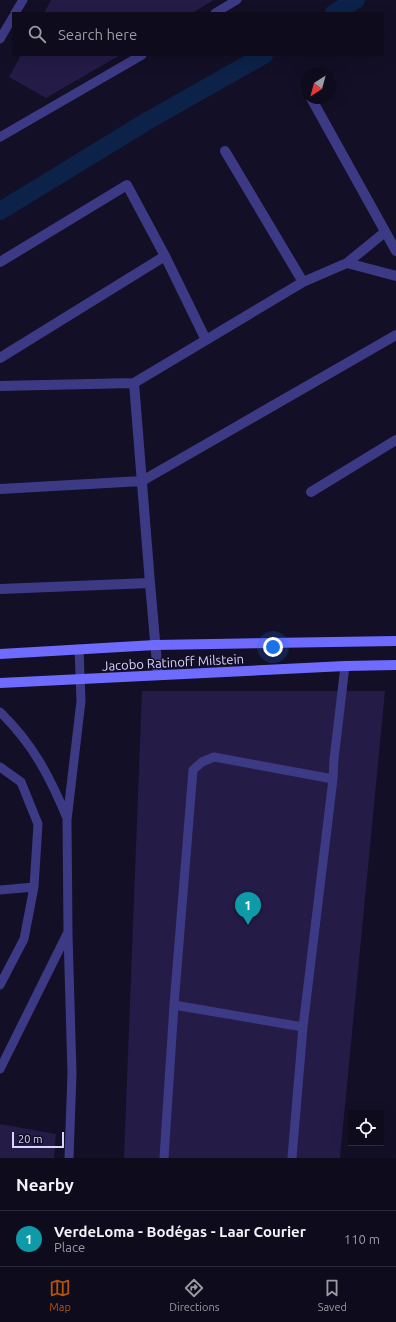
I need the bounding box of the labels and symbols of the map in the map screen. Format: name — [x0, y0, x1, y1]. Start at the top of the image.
north arrow — [300, 68, 336, 104]
your location — [263, 637, 283, 657]
street label: Jacobo Ratinoff Milstein — [102, 651, 244, 673]
pin: 1 — [235, 892, 261, 925]
scale bar — [12, 1130, 64, 1149]

